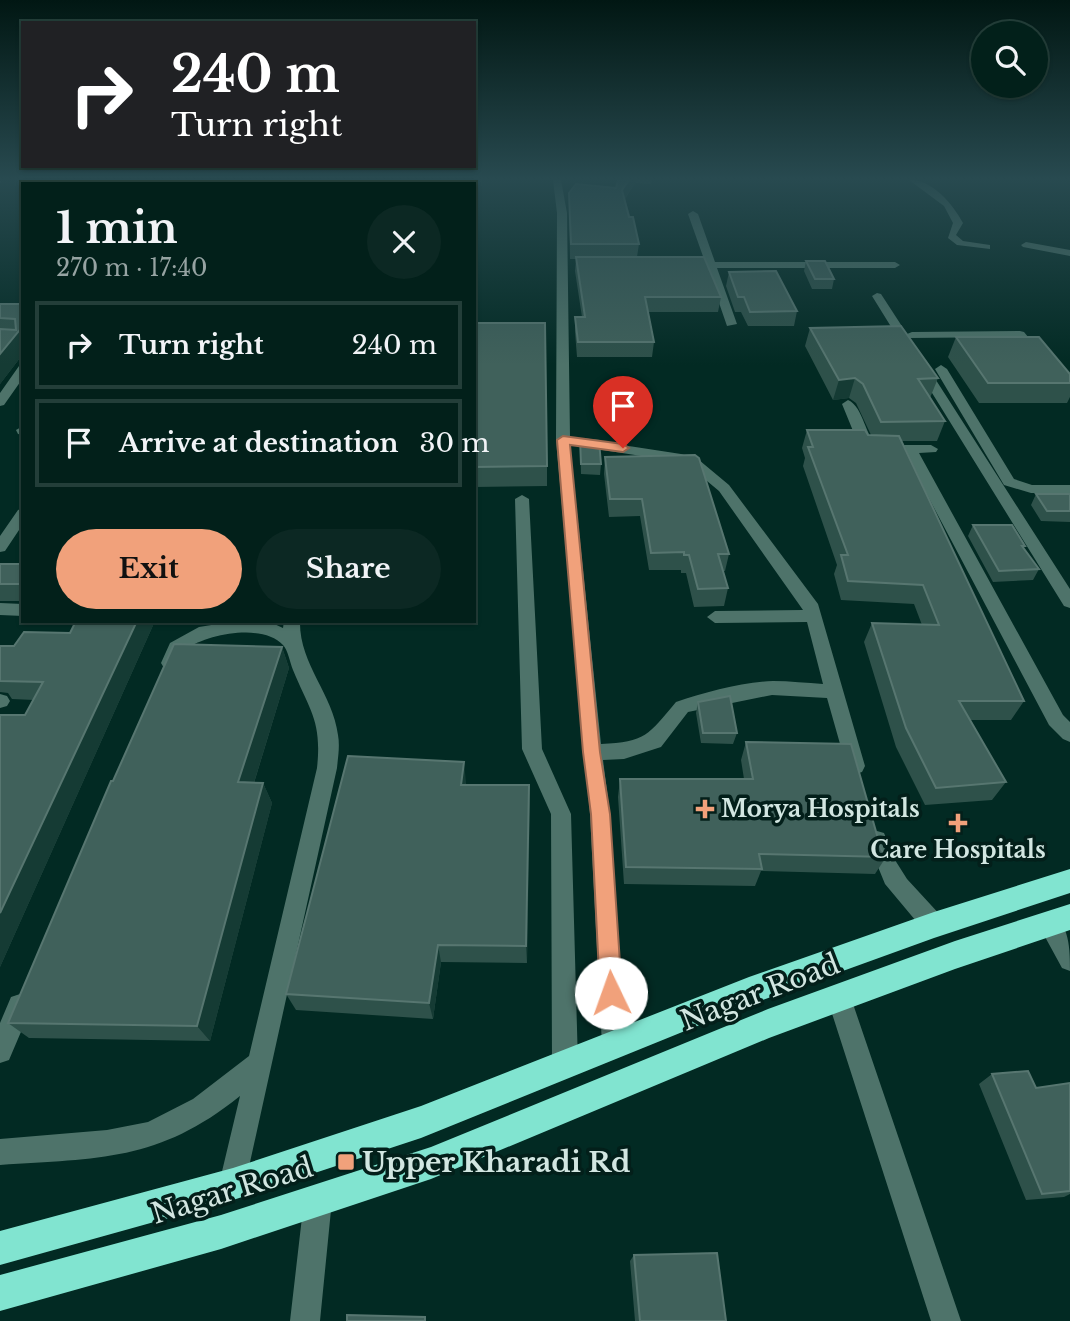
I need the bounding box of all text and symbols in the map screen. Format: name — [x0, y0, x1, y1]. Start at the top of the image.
map controls — [971, 21, 1048, 98]
button: search — [971, 21, 1048, 98]
text: 240 m — [171, 44, 340, 105]
icon: right — [56, 49, 147, 140]
text: Turn right — [171, 105, 342, 145]
text: 1 min — [56, 202, 178, 254]
button: close — [367, 205, 441, 279]
text: 270 m · 17:40 — [56, 254, 207, 282]
icon: right — [60, 326, 98, 364]
text: Turn right — [119, 329, 264, 361]
text: 240 m — [352, 329, 437, 361]
pin — [593, 376, 653, 448]
icon: arrive — [604, 387, 642, 425]
icon: arrive — [60, 424, 98, 462]
text: Arrive at destination — [119, 427, 399, 459]
text: 30 m — [420, 427, 489, 459]
button: Exit — [56, 529, 242, 609]
button: Share — [256, 529, 441, 609]
place label: Morya Hospitals — [721, 795, 920, 823]
marker: Morya Hospitals — [695, 799, 715, 819]
marker: Care Hospitals — [948, 813, 968, 833]
place label: Care Hospitals — [870, 836, 1046, 864]
street label: Nagar Road — [676, 946, 845, 1039]
position arrow — [574, 956, 648, 1030]
place label: Upper Kharadi Rd — [362, 1145, 630, 1180]
street label: Nagar Road — [147, 1149, 317, 1232]
marker: Upper Kharadi Rd — [336, 1152, 356, 1172]

